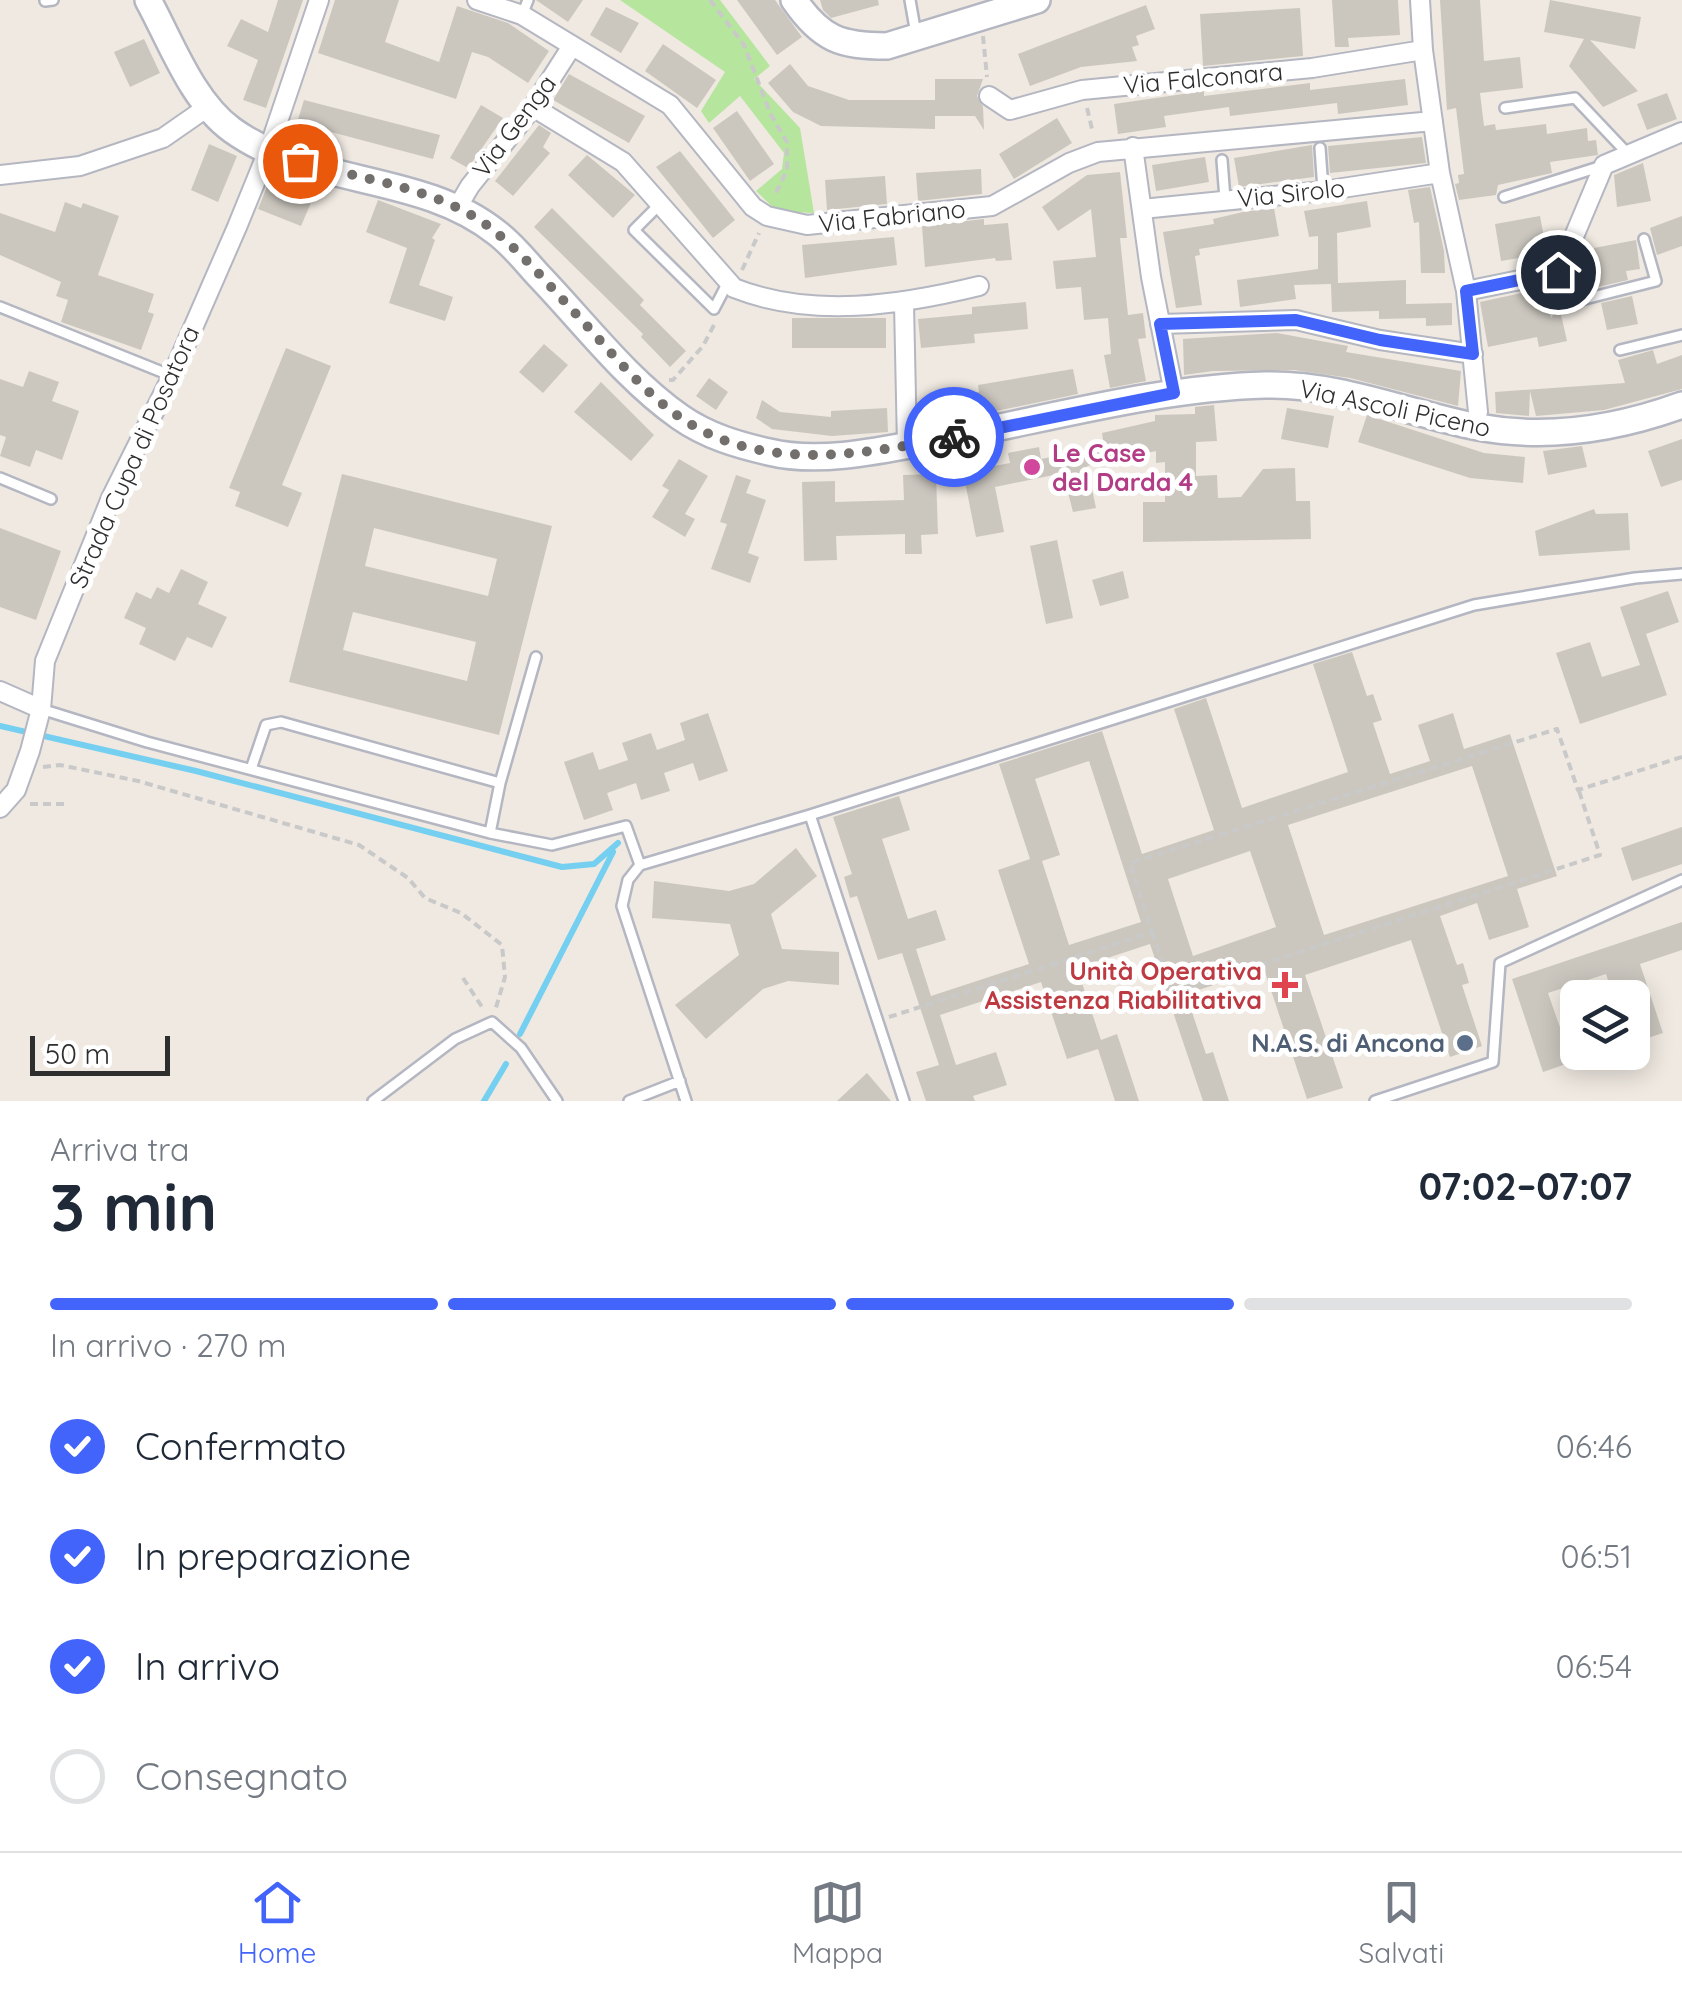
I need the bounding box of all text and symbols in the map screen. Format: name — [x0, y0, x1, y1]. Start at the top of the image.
street label: Via Falconara — [1122, 55, 1284, 100]
street label: Via Genga — [465, 68, 562, 183]
pin — [258, 119, 343, 204]
icon: bag — [273, 134, 328, 189]
street label: Via Sirolo — [1236, 171, 1346, 214]
street label: Via Fabriano — [817, 192, 967, 239]
pin — [1516, 230, 1601, 315]
icon: home — [1531, 245, 1586, 300]
street label: Strada Cupa di Posatora — [62, 321, 205, 593]
street label: Via Ascoli Piceno — [1297, 372, 1494, 443]
courier — [904, 387, 1004, 487]
icon: bike — [927, 410, 982, 465]
place label: Le Case del Darda 4 — [1052, 437, 1193, 497]
marker: Le Case del Darda 4 — [1021, 456, 1043, 478]
place label: Unità Operativa Assistenza Riabilitativa — [985, 955, 1262, 1015]
marker: Unità Operativa Assistenza Riabilitativa — [1272, 972, 1298, 998]
map controls — [1560, 980, 1650, 1070]
button: layers — [1560, 980, 1650, 1070]
place label: N.A.S. di Ancona — [1251, 1027, 1445, 1058]
scale bar — [30, 1031, 170, 1076]
marker: N.A.S. di Ancona — [1454, 1032, 1476, 1054]
text: 50 m — [45, 1036, 110, 1071]
text: Arriva tra — [50, 1129, 189, 1169]
text: 07:02–07:07 — [1419, 1162, 1632, 1210]
text: 3 min — [50, 1166, 217, 1247]
text: In arrivo · 270 m — [50, 1325, 286, 1365]
icon: check — [50, 1419, 105, 1474]
text: Confermato — [135, 1422, 346, 1470]
text: 06:46 — [1556, 1426, 1632, 1466]
icon: check — [50, 1529, 105, 1584]
text: In preparazione — [135, 1532, 411, 1580]
text: 06:51 — [1560, 1536, 1632, 1576]
icon: check — [50, 1639, 105, 1694]
text: In arrivo — [135, 1642, 280, 1690]
text: 06:54 — [1555, 1646, 1632, 1686]
text: Consegnato — [135, 1752, 348, 1800]
tab: Home — [238, 1875, 316, 1970]
tab: Mappa — [792, 1875, 883, 1970]
tab: Salvati — [1359, 1875, 1444, 1970]

